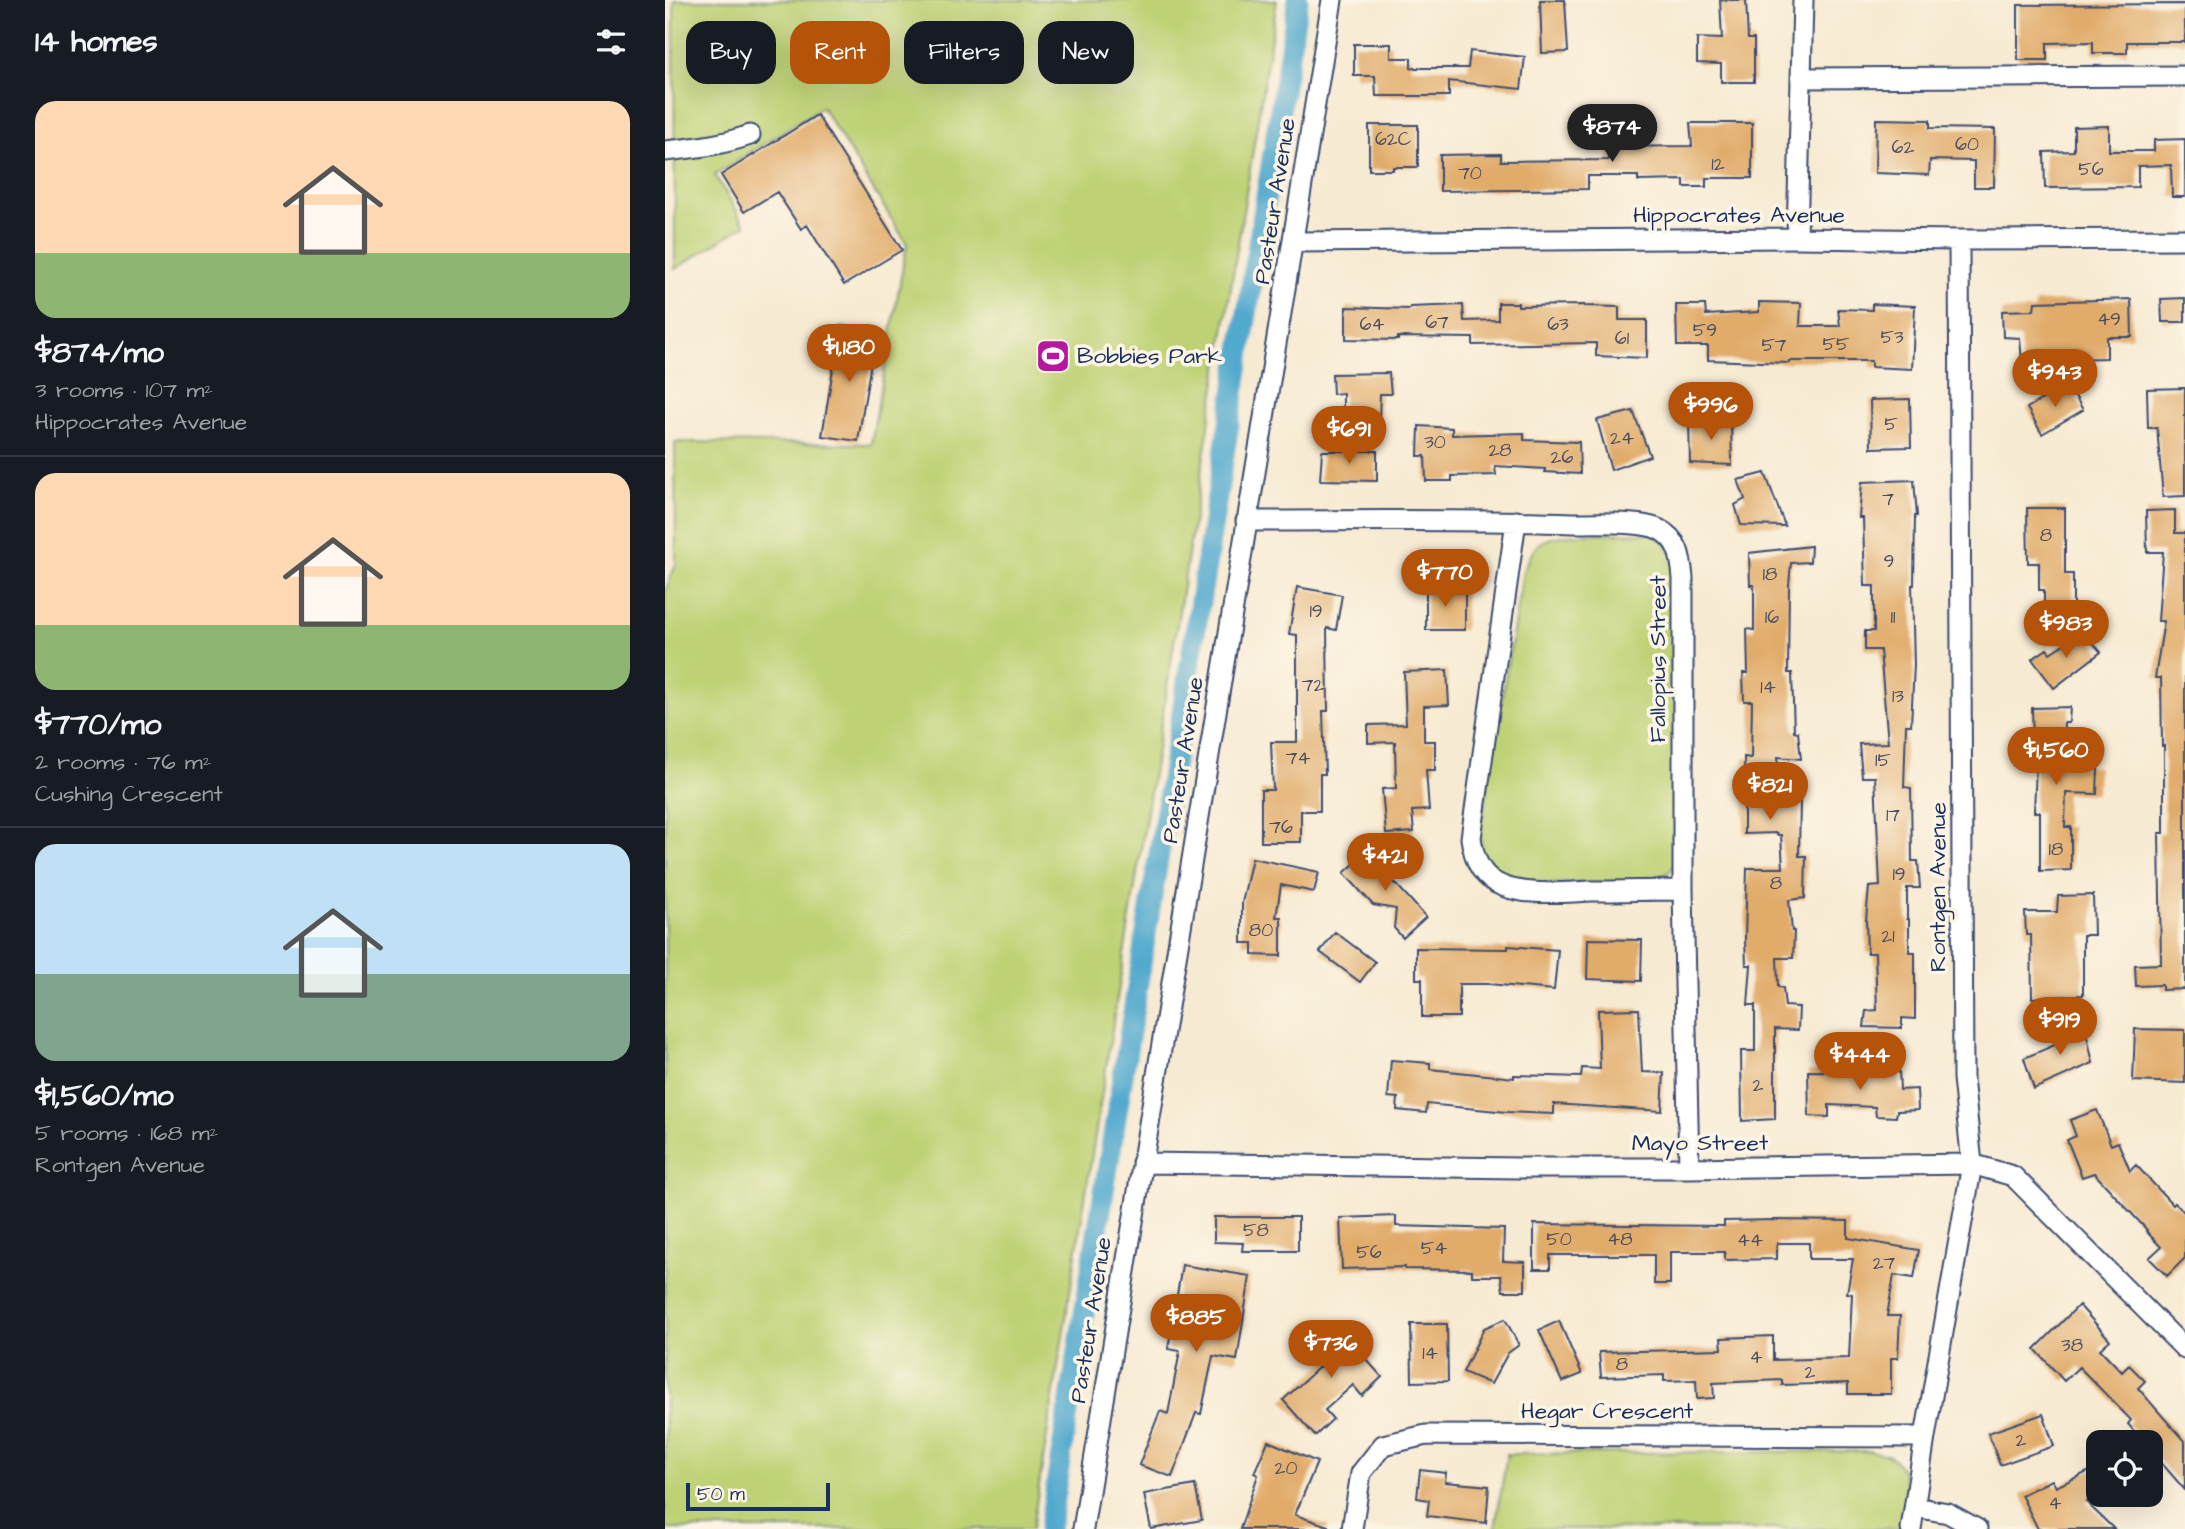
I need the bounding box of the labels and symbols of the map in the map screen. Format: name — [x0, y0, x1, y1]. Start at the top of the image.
pin: $874 — [1571, 104, 1653, 164]
street label: Pasteur Avenue — [1246, 116, 1304, 286]
house number: 62C — [1375, 126, 1412, 153]
house number: 60 — [1955, 131, 1979, 158]
house number: 62 — [1892, 134, 1915, 161]
house number: 12 — [1711, 151, 1725, 178]
house number: 56 — [2078, 156, 2104, 183]
house number: 70 — [1458, 160, 1482, 187]
street label: Hippocrates Avenue — [1633, 199, 1845, 231]
house number: 49 — [2097, 306, 2121, 333]
house number: 67 — [1425, 309, 1449, 336]
house number: 64 — [1360, 311, 1384, 338]
house number: 63 — [1547, 311, 1569, 338]
house number: 59 — [1693, 317, 1717, 344]
pin: $1,180 — [792, 324, 906, 384]
house number: 53 — [1880, 324, 1904, 351]
house number: 61 — [1615, 325, 1630, 352]
house number: 55 — [1823, 331, 1850, 358]
house number: 57 — [1761, 332, 1787, 359]
sports icon: Bobbies Park — [1034, 337, 1072, 375]
place label: Bobbies Park — [1077, 340, 1222, 372]
pin: $943 — [2014, 350, 2096, 409]
pin: $996 — [1670, 382, 1752, 442]
pin: $691 — [1308, 406, 1390, 466]
house number: 5 — [1884, 411, 1898, 438]
house number: 24 — [1610, 425, 1634, 452]
house number: 30 — [1424, 429, 1446, 456]
house number: 28 — [1488, 437, 1512, 464]
house number: 26 — [1551, 444, 1573, 471]
house number: 7 — [1882, 486, 1894, 513]
house number: 8 — [2040, 522, 2052, 549]
house number: 9 — [1884, 548, 1894, 575]
pin: $770 — [1404, 550, 1486, 609]
house number: 18 — [1763, 561, 1777, 588]
street label: Fallopius Street — [1642, 575, 1674, 743]
house number: 19 — [1309, 598, 1323, 625]
pin: $983 — [2025, 600, 2107, 660]
house number: 16 — [1765, 604, 1779, 631]
house number: 11 — [1891, 604, 1896, 631]
house number: 72 — [1302, 672, 1324, 699]
house number: 14 — [1760, 674, 1776, 701]
street label: Pasteur Avenue — [1154, 675, 1212, 845]
house number: 13 — [1892, 683, 1904, 710]
pin: $1,560 — [1999, 728, 2113, 787]
house number: 74 — [1286, 745, 1310, 772]
house number: 15 — [1875, 747, 1891, 774]
pin: $821 — [1729, 762, 1811, 822]
house number: 17 — [1886, 802, 1900, 829]
street label: Rontgen Avenue — [1922, 802, 1955, 972]
house number: 76 — [1269, 814, 1293, 841]
pin: $421 — [1344, 834, 1426, 893]
house number: 18 — [2049, 836, 2063, 863]
house number: 19 — [1892, 861, 1906, 888]
house number: 8 — [1770, 870, 1782, 897]
house number: 80 — [1249, 917, 1273, 944]
house number: 21 — [1881, 923, 1895, 950]
pin: $919 — [2019, 998, 2101, 1057]
pin: $444 — [1819, 1032, 1901, 1092]
house number: 2 — [1753, 1072, 1764, 1099]
street label: Mayo Street — [1632, 1127, 1769, 1160]
house number: 58 — [1243, 1217, 1269, 1244]
house number: 50 — [1546, 1226, 1572, 1253]
house number: 48 — [1607, 1226, 1633, 1253]
house number: 44 — [1737, 1227, 1763, 1254]
street label: Pasteur Avenue — [1062, 1235, 1120, 1405]
house number: 54 — [1421, 1235, 1447, 1262]
house number: 56 — [1356, 1239, 1382, 1266]
house number: 27 — [1873, 1250, 1896, 1277]
pin: $885 — [1155, 1294, 1237, 1354]
pin: $736 — [1290, 1320, 1372, 1380]
house number: 38 — [2061, 1332, 2083, 1359]
house number: 14 — [1422, 1340, 1438, 1367]
house number: 4 — [1750, 1344, 1763, 1371]
house number: 8 — [1616, 1351, 1628, 1378]
house number: 2 — [1805, 1359, 1816, 1386]
street label: Hegar Crescent — [1521, 1395, 1694, 1428]
house number: 2 — [2016, 1427, 2027, 1454]
house number: 20 — [1275, 1455, 1297, 1482]
scale bar — [686, 1480, 829, 1512]
house number: 4 — [2049, 1490, 2062, 1517]

